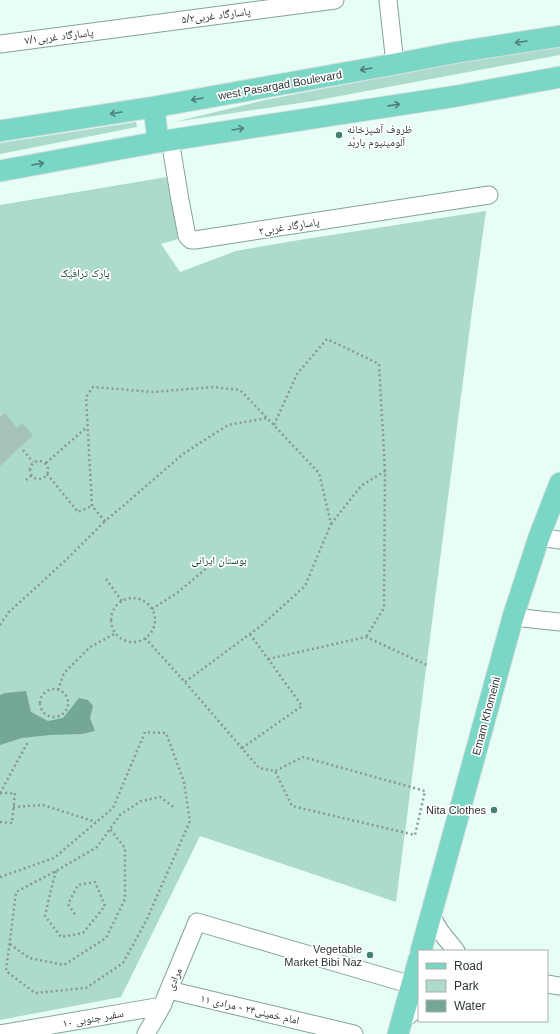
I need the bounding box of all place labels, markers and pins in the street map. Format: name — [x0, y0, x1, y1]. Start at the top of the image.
place label: ظروف آشپزخانه آلومینیوم باربُد — [347, 123, 412, 149]
marker: ظروف آشپزخانه آلومینیوم باربُد — [334, 130, 344, 140]
place label: Nita Clothes — [426, 804, 486, 816]
marker: Nita Clothes — [489, 805, 499, 815]
place label: Vegetable Market Bibi Naz — [284, 943, 362, 968]
marker: Vegetable Market Bibi Naz — [365, 950, 375, 960]

